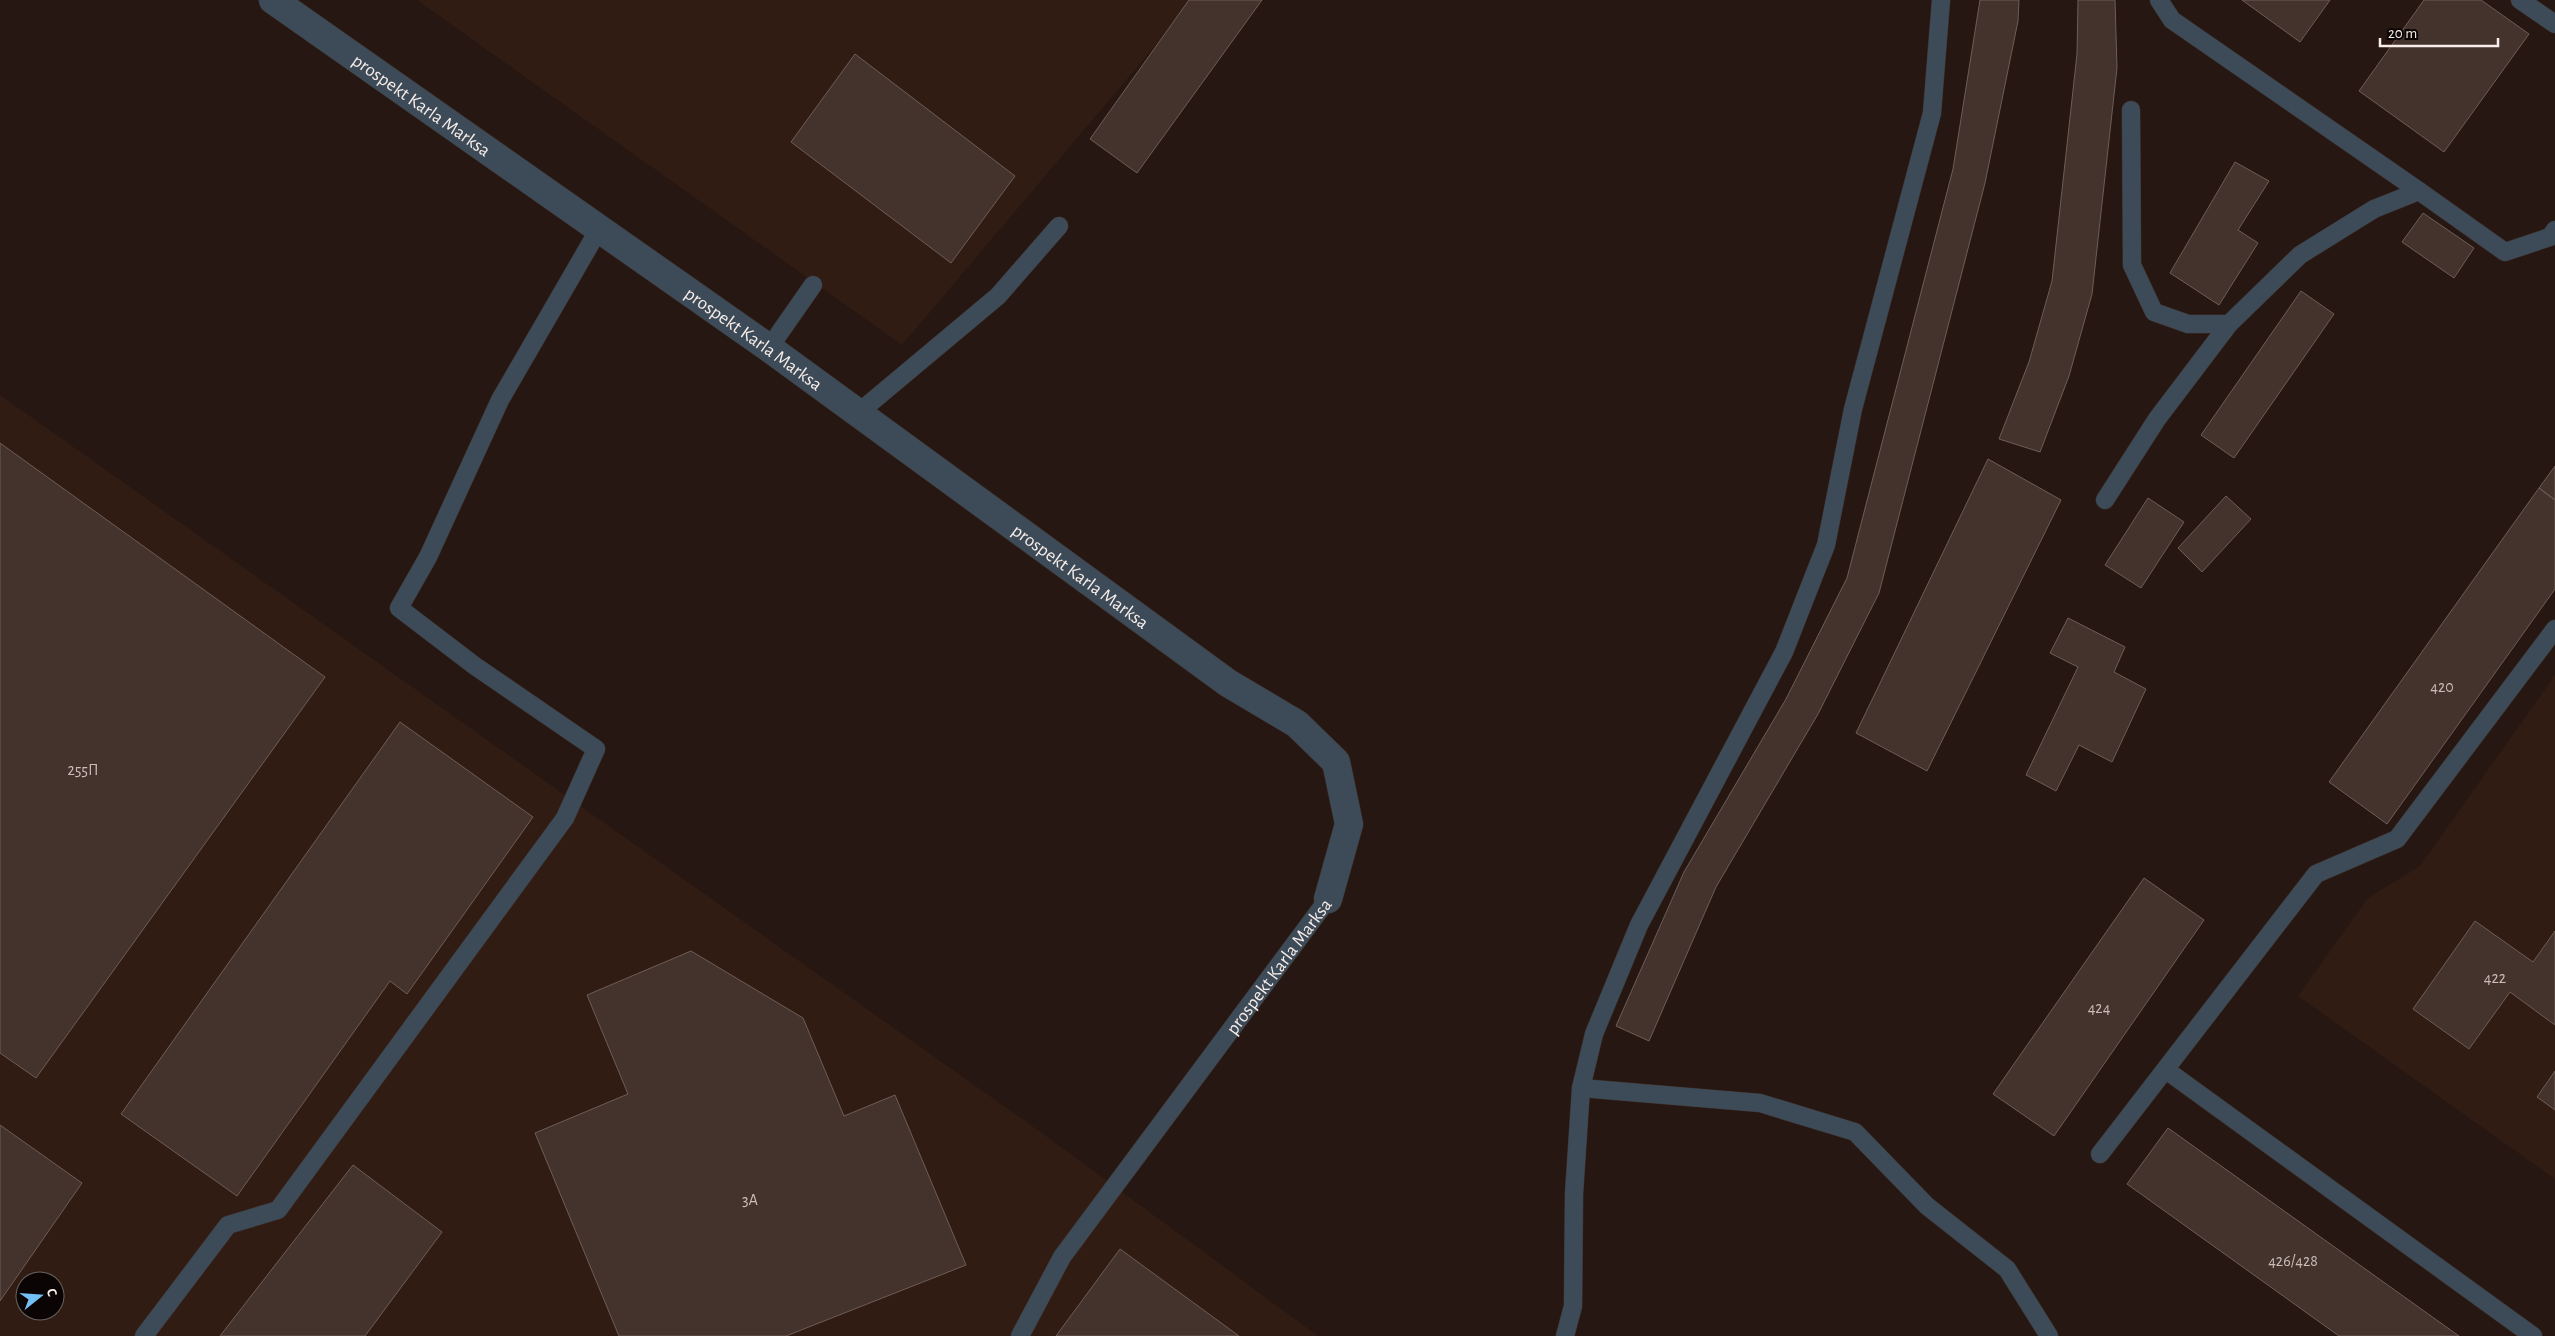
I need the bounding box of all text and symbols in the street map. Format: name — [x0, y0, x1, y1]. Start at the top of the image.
scale bar — [2380, 15, 2498, 47]
text: 20 m — [2388, 26, 2417, 41]
street label: prospekt Karla Marksa — [349, 51, 494, 161]
street label: prospekt Karla Marksa — [681, 284, 826, 395]
street label: prospekt Karla Marksa — [1008, 521, 1152, 633]
house number: 420 — [2430, 679, 2454, 695]
house number: 255П — [67, 762, 99, 778]
street label: prospekt Karla Marksa — [1223, 895, 1336, 1038]
house number: 422 — [2484, 970, 2506, 986]
house number: 424 — [2088, 1000, 2111, 1016]
house number: 3А — [742, 1192, 759, 1208]
house number: 426/428 — [2268, 1253, 2318, 1269]
north arrow — [15, 1271, 65, 1321]
text: С — [44, 1287, 59, 1298]

